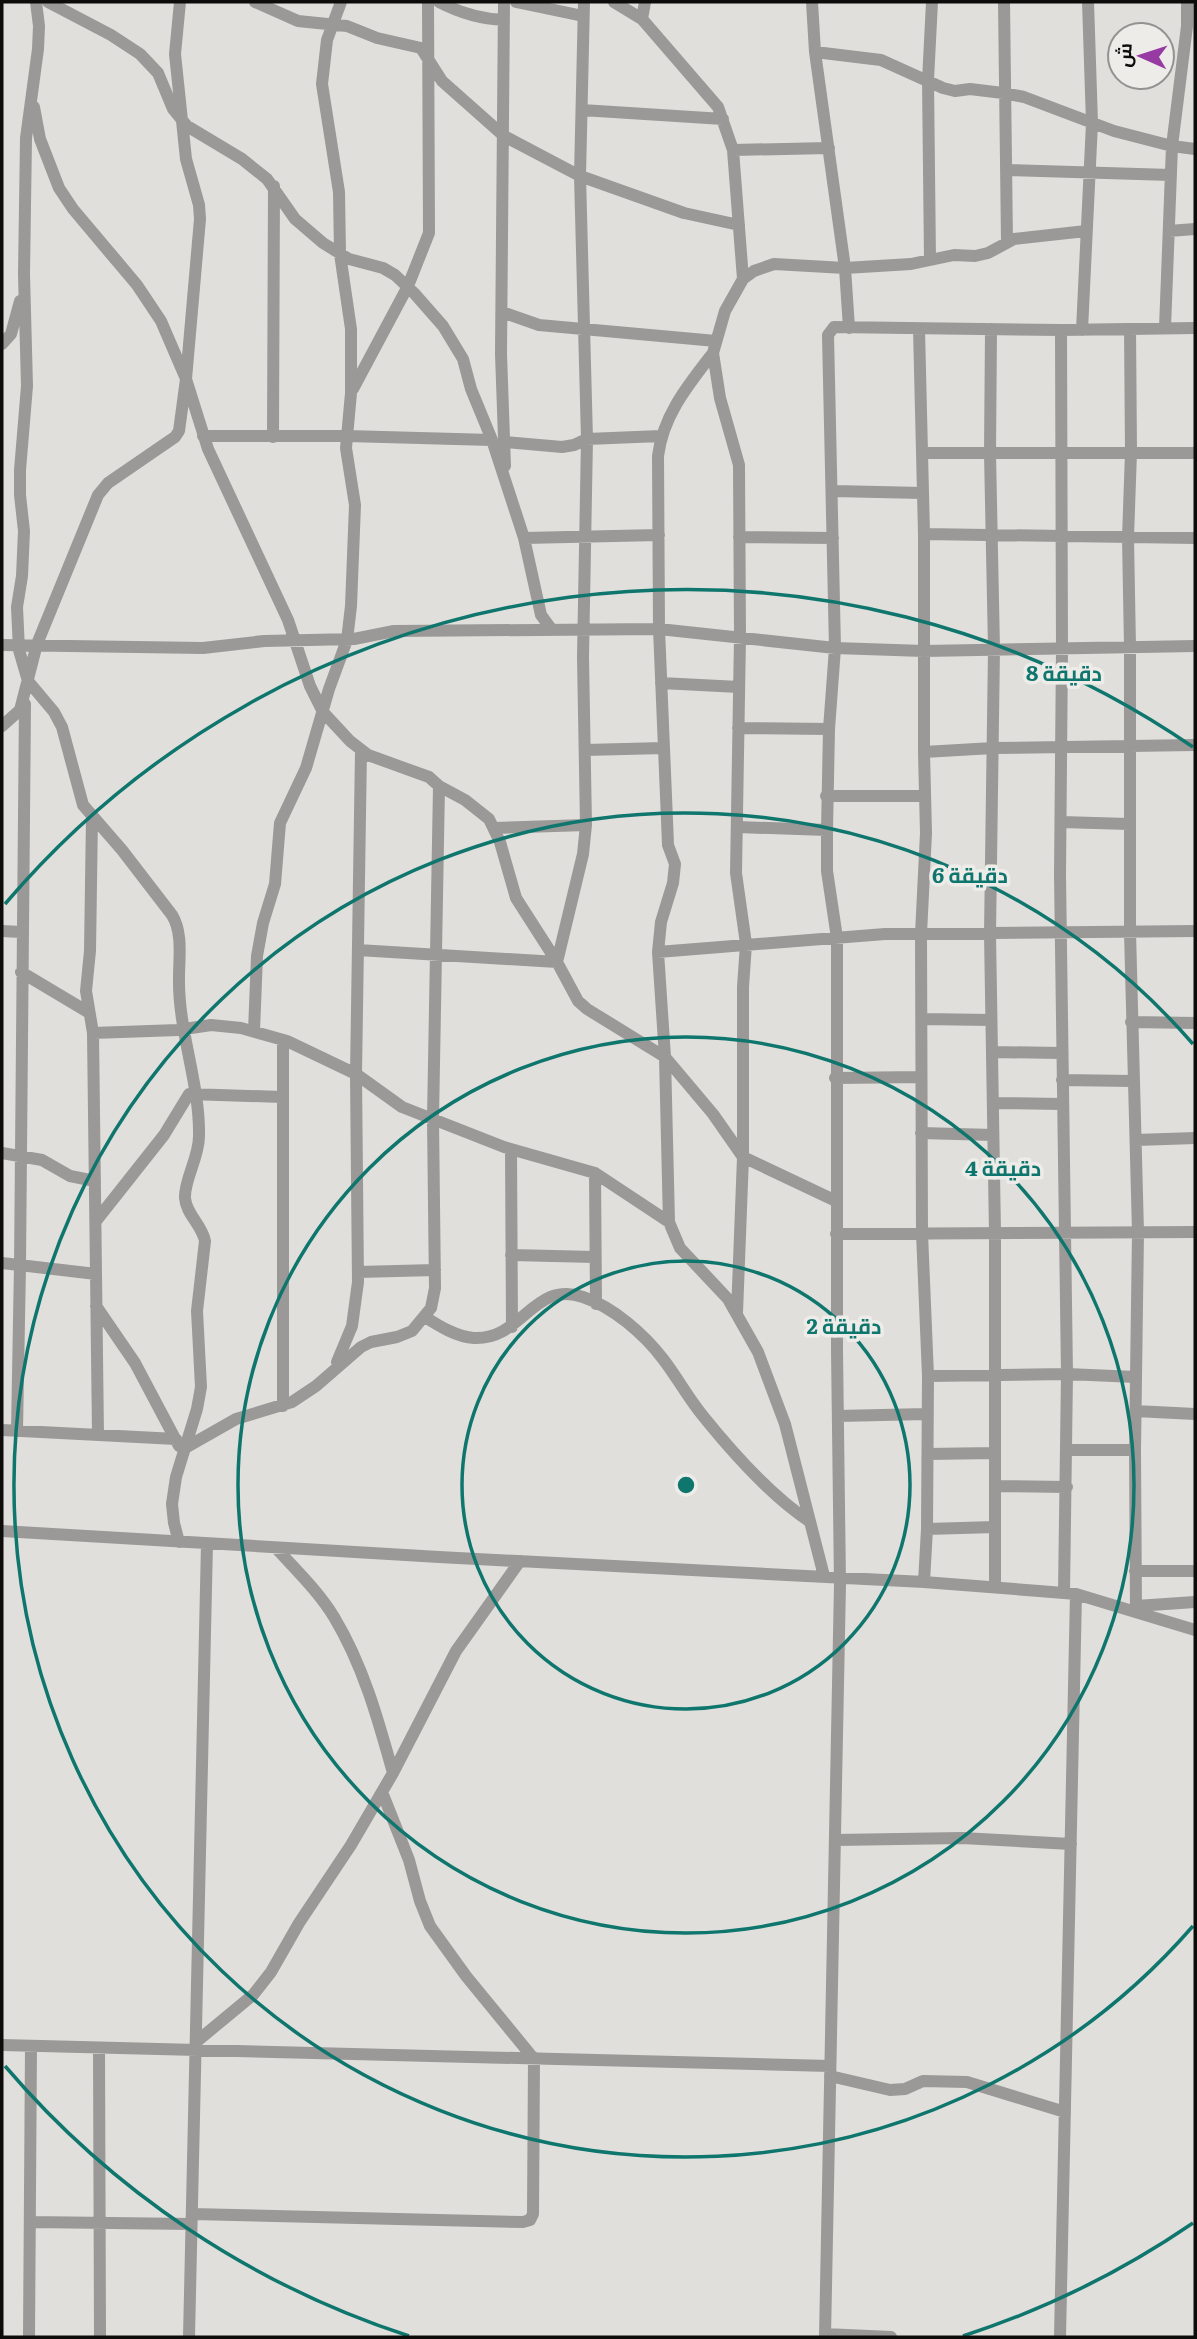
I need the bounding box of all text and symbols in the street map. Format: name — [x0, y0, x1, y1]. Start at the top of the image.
north arrow — [1106, 21, 1176, 91]
text: ش — [1108, 42, 1138, 68]
text: 8 دقيقة — [1026, 656, 1102, 687]
text: 6 دقيقة — [932, 858, 1008, 889]
text: 4 دقيقة — [965, 1151, 1041, 1182]
text: 2 دقيقة — [807, 1309, 881, 1340]
centre of rings — [674, 1473, 698, 1497]

